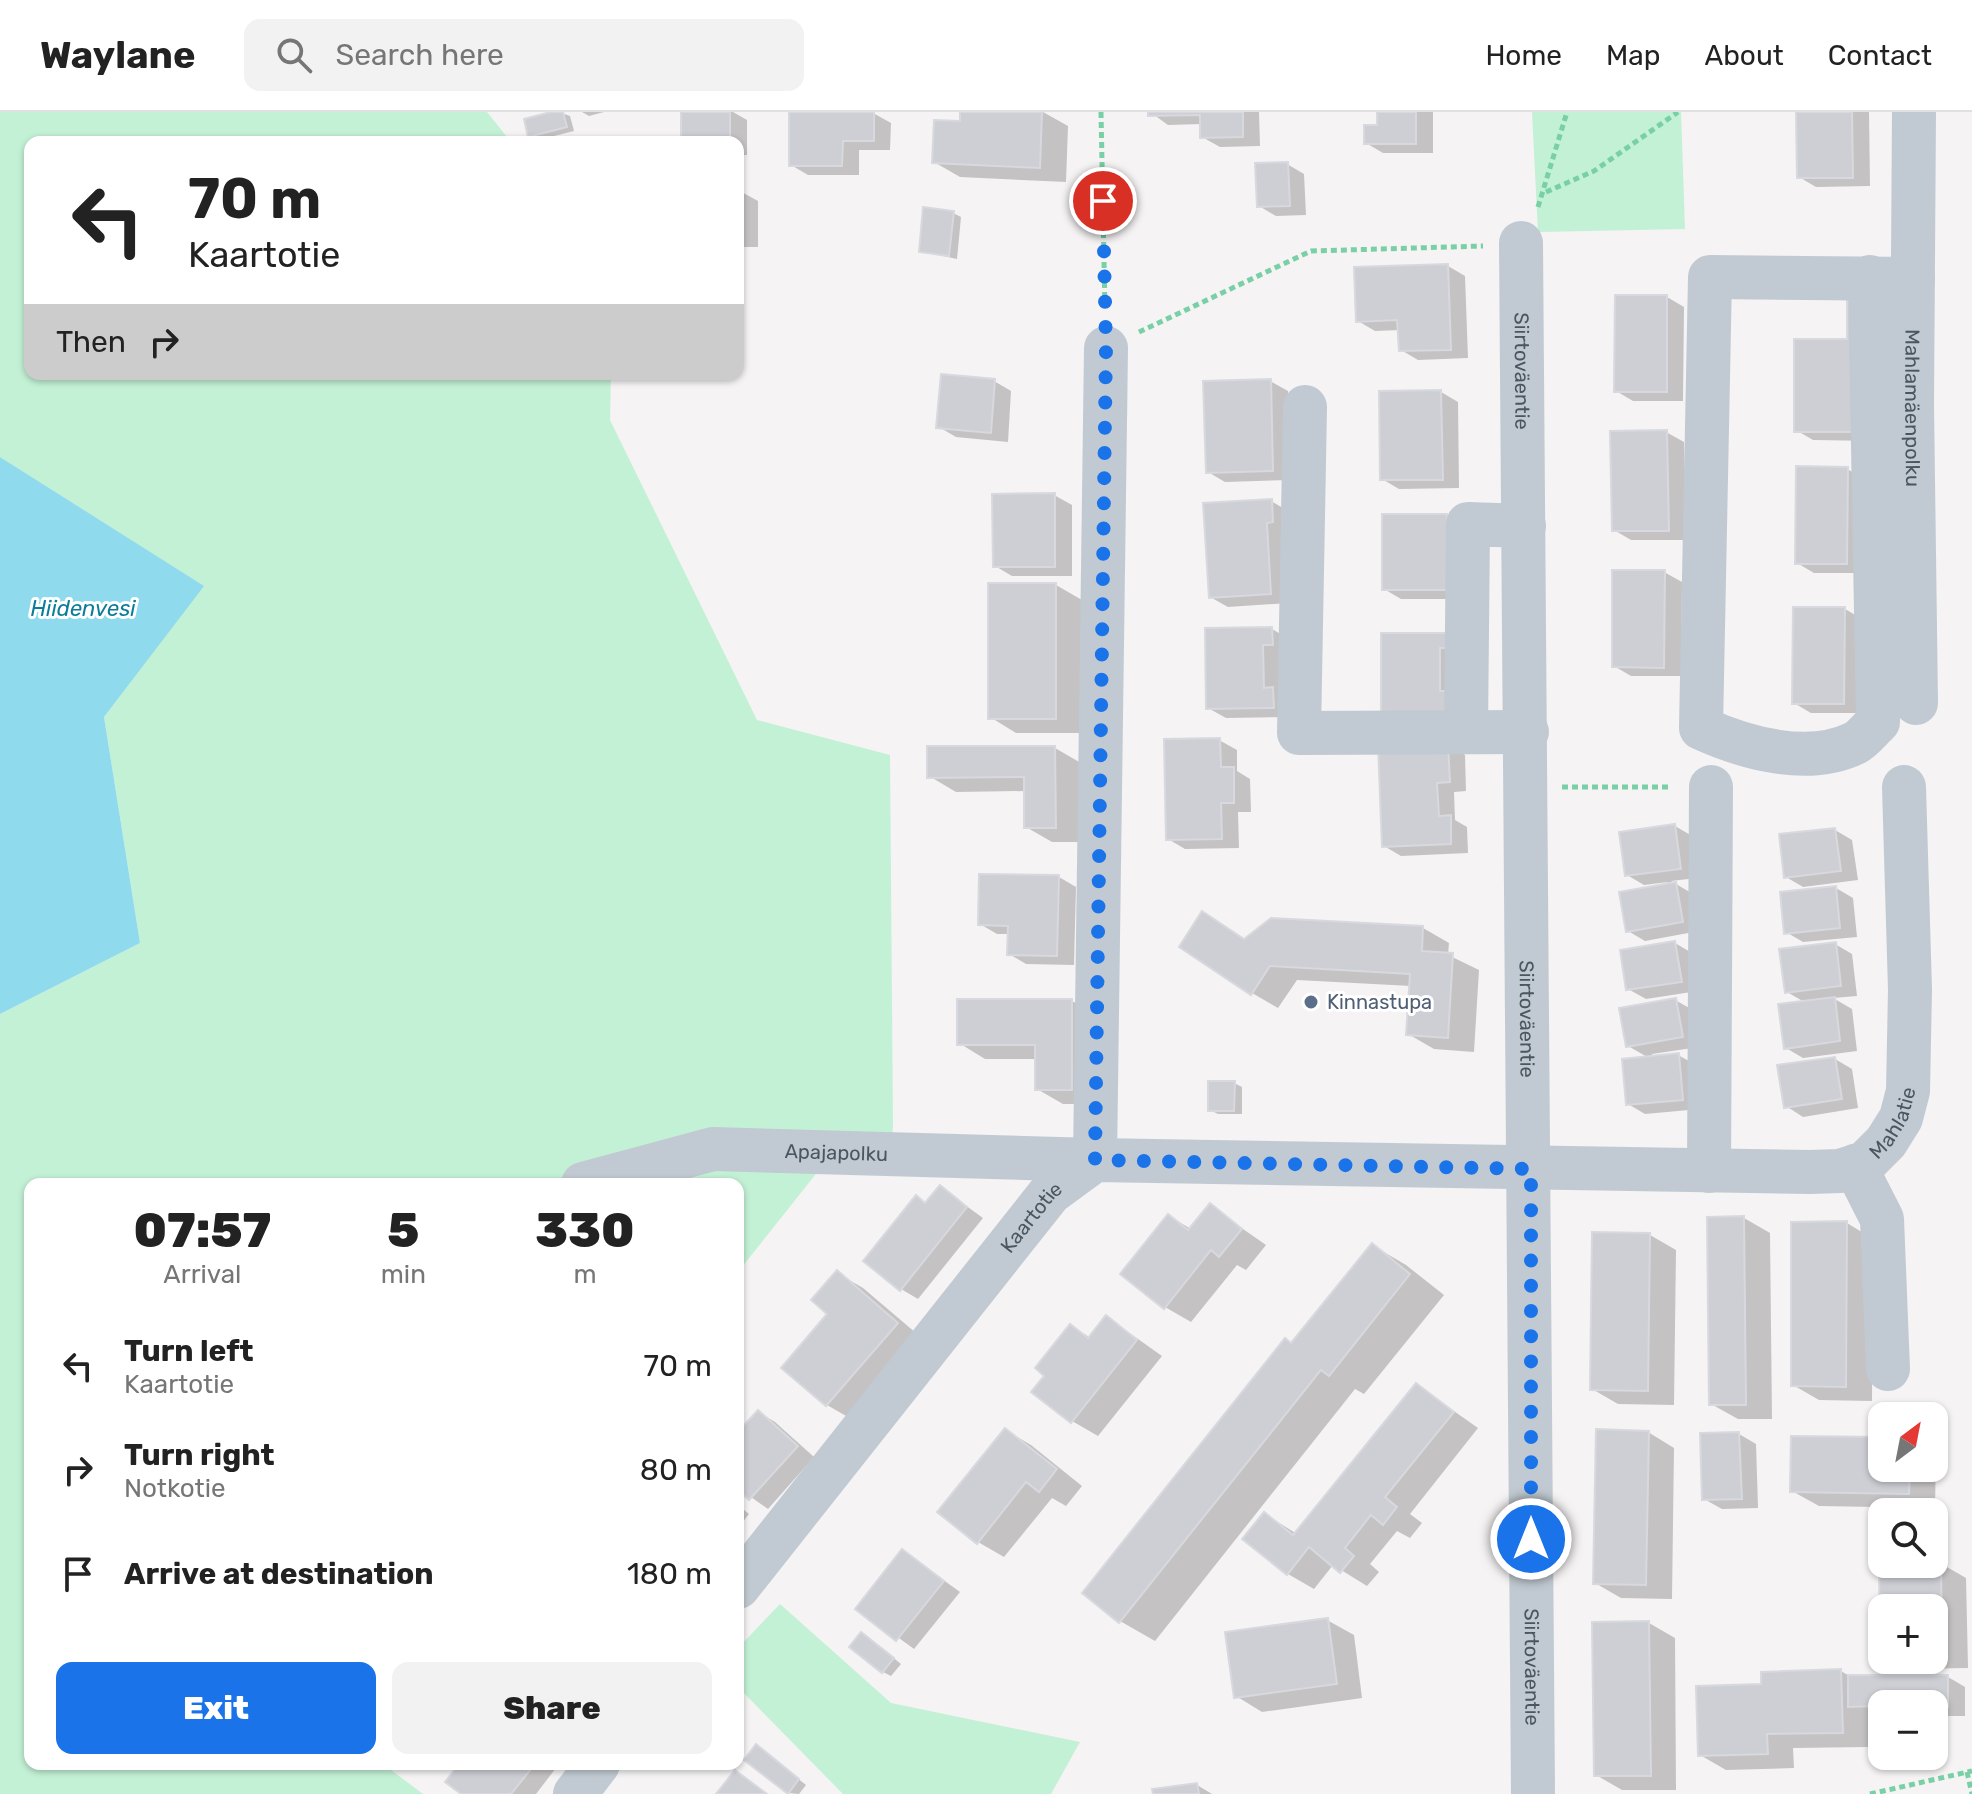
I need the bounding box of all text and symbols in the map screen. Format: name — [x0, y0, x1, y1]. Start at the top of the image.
search box — [244, 19, 804, 91]
text: Waylane — [40, 32, 196, 78]
icon: search — [272, 33, 316, 77]
text: Search here — [336, 37, 504, 73]
text: Home — [1485, 39, 1562, 72]
text: Map — [1606, 39, 1660, 72]
text: About — [1704, 39, 1784, 72]
text: Contact — [1828, 39, 1932, 72]
text: 70 m — [188, 166, 321, 232]
pin — [1069, 167, 1137, 235]
icon: left — [56, 168, 160, 272]
icon: arrive — [1081, 179, 1125, 223]
text: Kaartotie — [188, 233, 340, 276]
street label: Siirtoväentie — [1510, 312, 1534, 430]
icon: right — [142, 320, 186, 364]
text: Then — [56, 324, 126, 360]
street label: Mahlamäenpolku — [1900, 329, 1925, 487]
water label: Hiidenvesi — [30, 595, 136, 622]
street label: Siirtoväentie — [1515, 960, 1539, 1078]
place label: Kinnastupa — [1327, 990, 1432, 1014]
marker: Kinnastupa — [1302, 993, 1320, 1011]
street label: Mahlatie — [1864, 1084, 1921, 1164]
street label: Apajapolku — [784, 1139, 888, 1166]
street label: Kaartotie — [995, 1176, 1067, 1258]
text: 07:57 — [133, 1202, 271, 1259]
text: 5 — [387, 1202, 419, 1259]
text: 330 — [535, 1202, 635, 1259]
text: Arrival — [163, 1259, 241, 1290]
text: min — [381, 1259, 426, 1290]
text: m — [573, 1259, 597, 1290]
text: Turn left — [124, 1333, 254, 1369]
icon: left — [56, 1344, 100, 1388]
text: 70 m — [644, 1348, 712, 1384]
text: Kaartotie — [124, 1369, 234, 1400]
north arrow — [1868, 1402, 1948, 1482]
map controls — [1868, 1402, 1948, 1770]
text: Turn right — [124, 1437, 275, 1473]
icon: right — [56, 1448, 100, 1492]
text: 80 m — [640, 1452, 712, 1488]
text: Notkotie — [124, 1473, 226, 1504]
position arrow — [1489, 1497, 1573, 1581]
button: search — [1868, 1498, 1948, 1578]
icon: arrive — [56, 1552, 100, 1596]
text: Arrive at destination — [124, 1556, 434, 1592]
text: 180 m — [627, 1556, 712, 1592]
button: + — [1868, 1594, 1948, 1674]
street label: Siirtoväentie — [1520, 1608, 1544, 1726]
button: Exit — [56, 1662, 376, 1754]
button: Share — [392, 1662, 712, 1754]
button: − — [1868, 1690, 1948, 1770]

